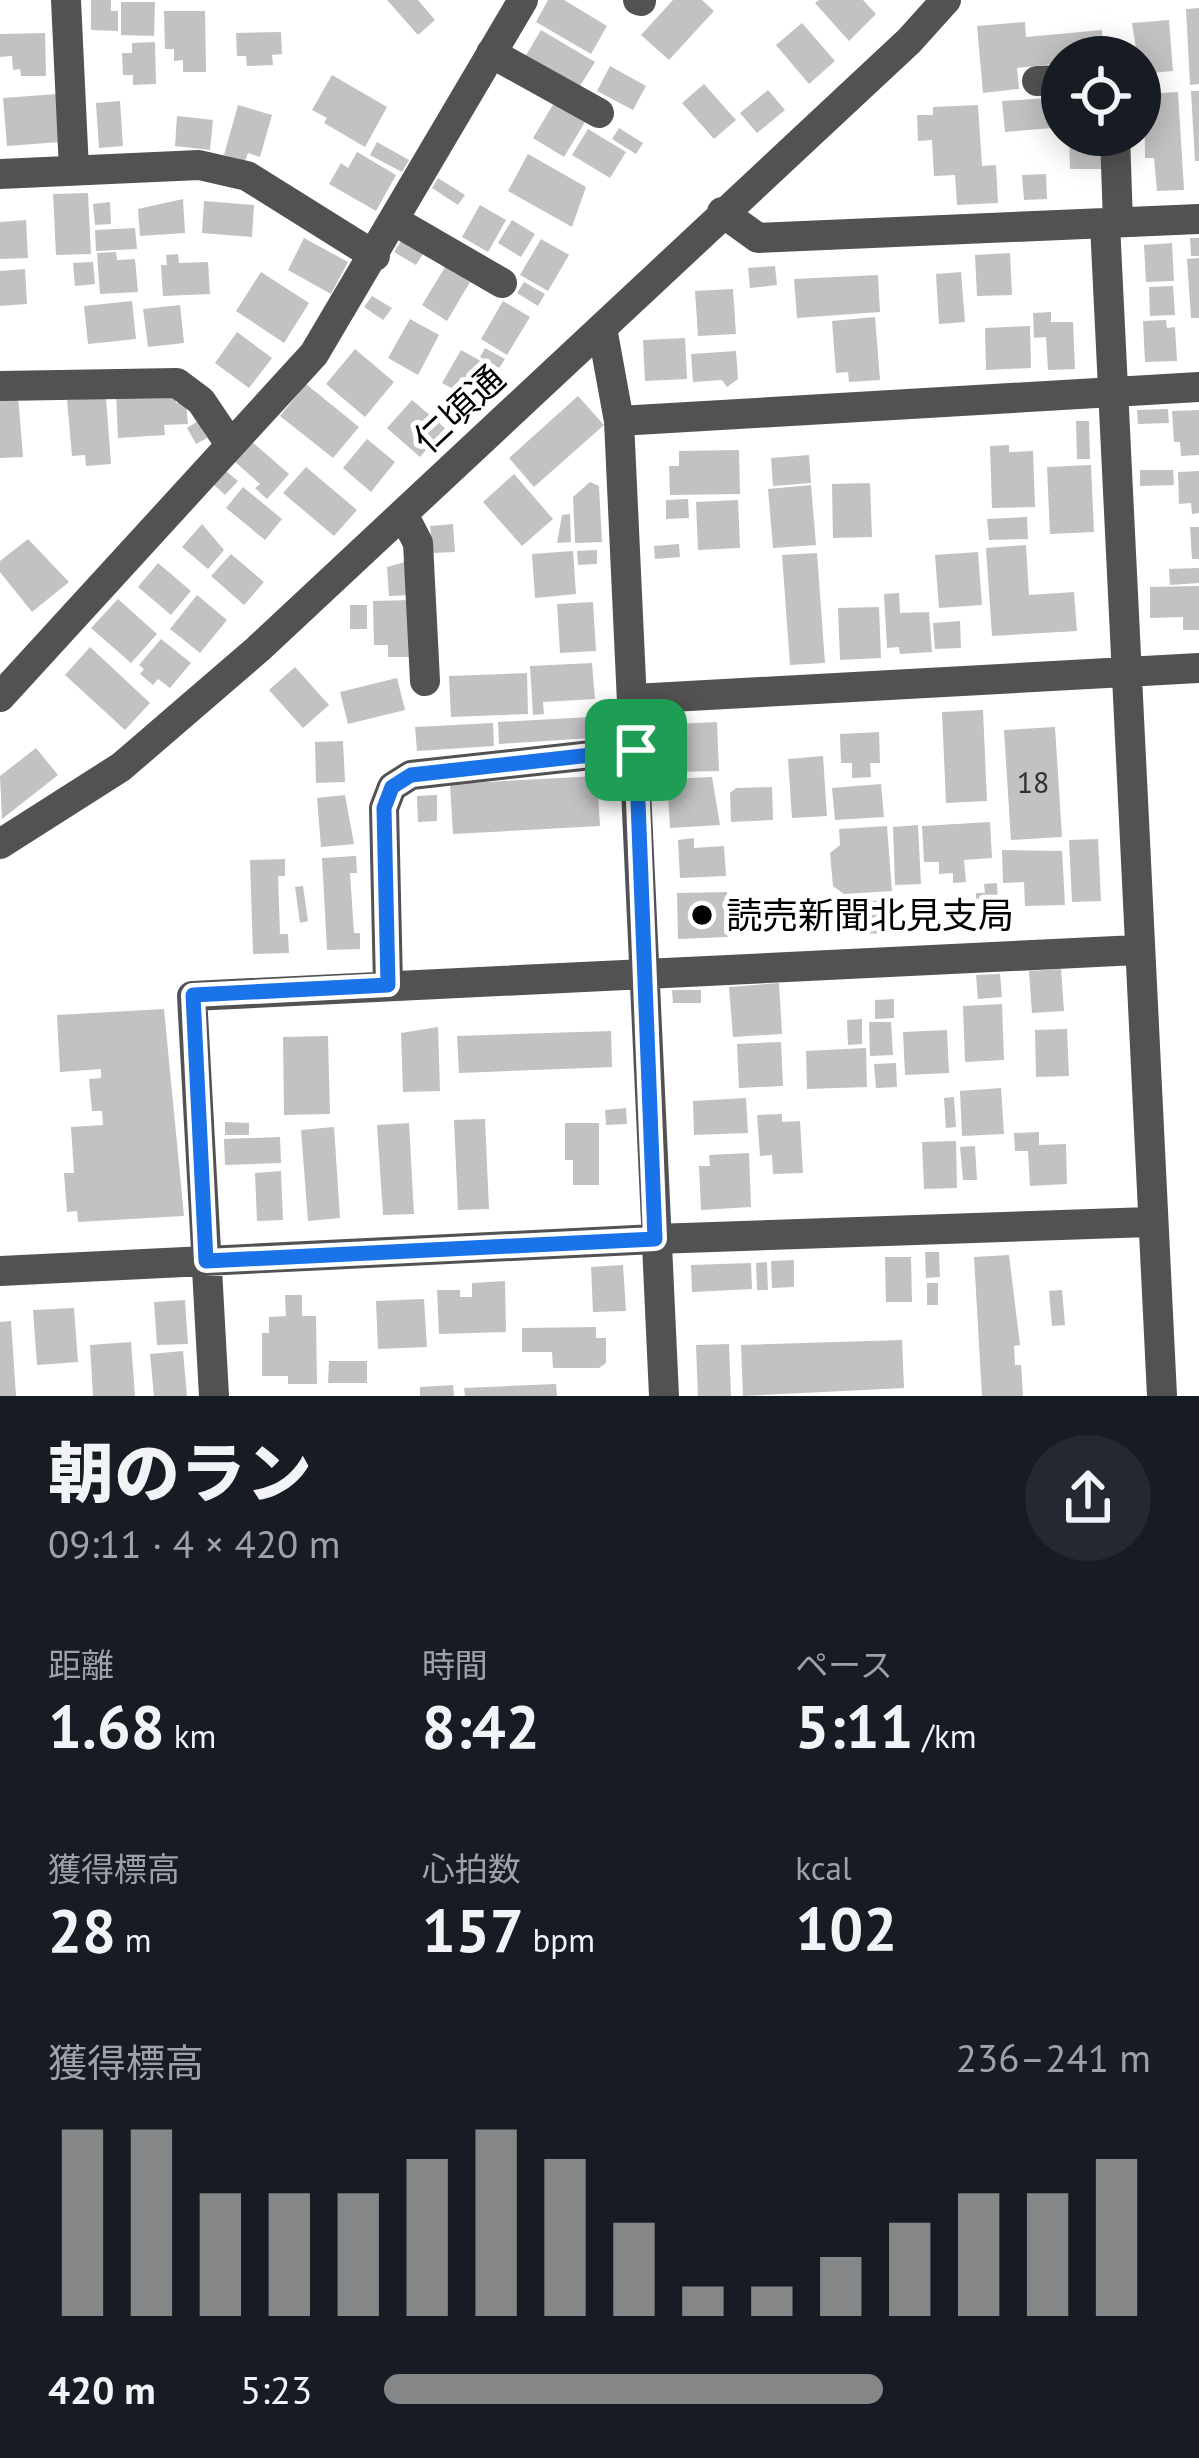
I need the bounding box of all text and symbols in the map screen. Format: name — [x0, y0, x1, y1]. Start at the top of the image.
map controls — [1041, 36, 1161, 156]
button: locate — [1041, 36, 1161, 156]
street label: 仁頃通 — [403, 355, 514, 463]
pin — [585, 699, 687, 801]
icon: arrive — [603, 717, 669, 783]
house number: 18 — [1017, 762, 1049, 801]
place label: 読売新聞北見支局 — [726, 891, 1014, 938]
marker: 読売新聞北見支局 — [689, 902, 715, 928]
text: 朝のラン — [48, 1430, 312, 1515]
button: share — [1025, 1435, 1151, 1561]
text: 09:11 · 4 × 420 m — [48, 1518, 340, 1569]
text: 距離 — [48, 1643, 114, 1686]
text: 時間 — [422, 1643, 488, 1686]
text: ペース — [795, 1643, 893, 1686]
text: 1.68 — [48, 1687, 165, 1765]
text: 8:42 — [422, 1687, 540, 1765]
text: 5:11 — [795, 1687, 914, 1765]
text: km — [165, 1714, 216, 1757]
text: /km — [914, 1714, 977, 1757]
text: kcal — [795, 1846, 852, 1889]
text: 獲得標高 — [48, 1847, 180, 1890]
text: 心拍数 — [422, 1847, 521, 1890]
text: 102 — [795, 1889, 897, 1967]
text: 28 — [48, 1891, 116, 1969]
text: 157 — [422, 1891, 524, 1969]
text: m — [116, 1918, 152, 1961]
text: bpm — [524, 1918, 595, 1961]
text: 236–241 m — [956, 2032, 1151, 2083]
text: 獲得標高 — [48, 2037, 204, 2088]
text: 420 m — [48, 2364, 156, 2415]
text: 5:23 — [240, 2364, 312, 2415]

